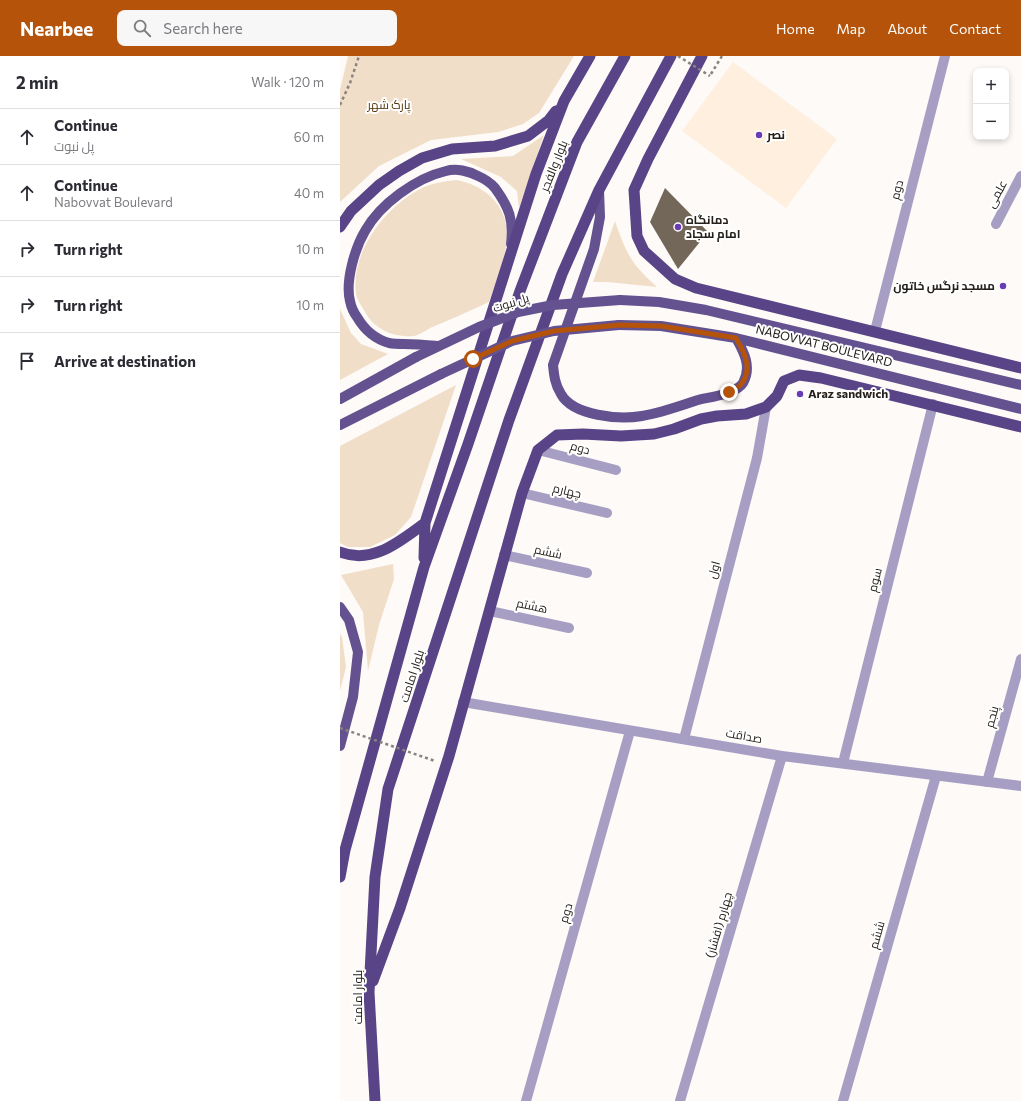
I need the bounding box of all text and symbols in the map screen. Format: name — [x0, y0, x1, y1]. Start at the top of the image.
search box — [117, 10, 397, 46]
text: Nearbee — [20, 17, 93, 40]
icon: search — [131, 17, 153, 39]
text: Search here — [163, 19, 243, 37]
text: Home — [776, 20, 815, 37]
text: Map — [837, 20, 865, 37]
text: About — [887, 20, 927, 37]
text: Contact — [949, 20, 1001, 37]
map controls — [973, 68, 1009, 140]
button: + — [973, 68, 1009, 104]
text: 2 min — [16, 72, 58, 93]
text: Walk · 120 m — [251, 74, 324, 90]
park label: پارک شهر — [366, 97, 411, 114]
button: − — [973, 104, 1009, 140]
text: Continue — [54, 116, 118, 134]
icon: ahead — [16, 126, 38, 148]
place label: نصر — [766, 127, 785, 143]
text: 60 m — [294, 129, 324, 145]
marker: نصر — [754, 130, 764, 140]
text: پل نبوت — [54, 138, 94, 154]
street label: بلوار والفجر — [536, 138, 571, 195]
text: Continue — [54, 176, 118, 194]
street label: علمی — [983, 177, 1010, 210]
street label: دوم — [887, 178, 907, 202]
icon: ahead — [16, 182, 38, 204]
text: 40 m — [294, 185, 324, 201]
text: Nabovvat Boulevard — [54, 194, 173, 210]
place label: دمانگاه امام سجاد — [686, 212, 740, 242]
marker: دمانگاه امام سجاد — [673, 222, 683, 232]
icon: right — [16, 238, 38, 260]
text: Turn right — [54, 240, 123, 258]
text: 10 m — [296, 241, 324, 257]
place label: مسجد نرگس خاتون — [893, 278, 995, 294]
marker: مسجد نرگس خاتون — [998, 281, 1008, 291]
street label: پل نبوت — [491, 290, 532, 317]
icon: right — [16, 294, 38, 316]
text: Turn right — [54, 296, 123, 314]
text: 10 m — [296, 297, 324, 313]
street label: NABOVVAT BOULEVARD — [754, 321, 894, 369]
icon: arrive — [16, 350, 38, 372]
route start — [464, 350, 482, 368]
text: Arrive at destination — [54, 352, 196, 370]
route end — [720, 383, 738, 401]
place label: Araz sandwich — [808, 386, 888, 400]
marker: Araz sandwich — [795, 389, 805, 399]
street label: دوم — [568, 438, 592, 458]
street label: چهارم — [551, 480, 583, 503]
street label: ششم — [533, 541, 564, 563]
street label: اول — [704, 559, 723, 580]
street label: سوم — [864, 566, 886, 594]
street label: هشتم — [515, 595, 549, 617]
street label: بلوار امامت — [396, 648, 427, 704]
street label: پنجم — [981, 704, 1004, 730]
street label: صداقت — [725, 725, 763, 745]
street label: چهارم (افشار) — [702, 890, 737, 960]
street label: دوم — [556, 901, 576, 925]
street label: ششم — [865, 919, 889, 951]
street label: بلوار امامت — [350, 970, 365, 1024]

